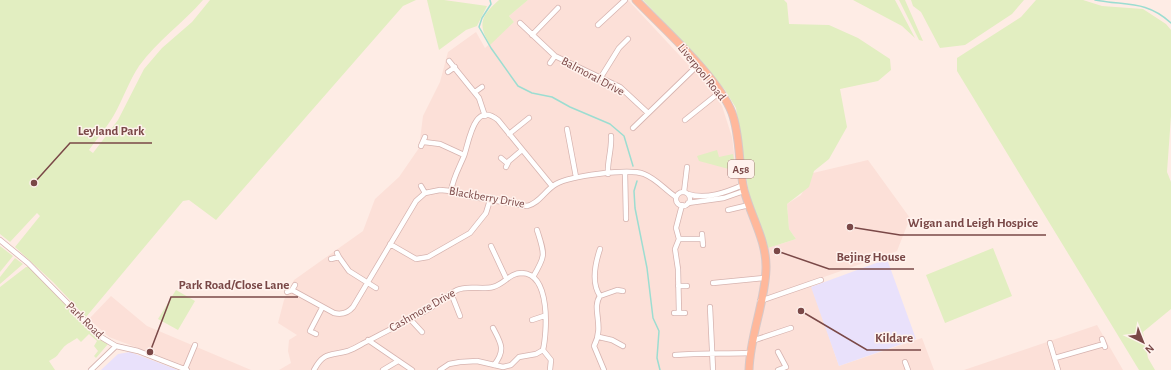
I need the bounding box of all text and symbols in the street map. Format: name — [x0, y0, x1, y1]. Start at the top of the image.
street label: Liverpool Road — [676, 41, 728, 103]
street label: Balmoral Drive — [559, 54, 627, 98]
callout: Leyland Park — [70, 118, 152, 143]
text: Leyland Park — [78, 125, 145, 138]
road number: A58 — [728, 160, 754, 178]
street label: Blackberry Drive — [448, 184, 526, 211]
callout: Wigan and Leigh Hospice — [900, 210, 1046, 235]
text: Wigan and Leigh Hospice — [908, 217, 1038, 230]
callout: Bejing House — [829, 244, 914, 269]
text: Bejing House — [836, 251, 906, 264]
callout: Park Road/Close Lane — [171, 272, 298, 297]
text: Park Road/Close Lane — [179, 279, 289, 292]
street label: Cashmore Drive — [387, 286, 457, 334]
street label: Park Road — [64, 300, 106, 340]
north arrow — [1123, 322, 1163, 362]
callout: Kildare — [867, 325, 921, 350]
text: Kildare — [875, 332, 913, 345]
text: N — [1143, 342, 1156, 356]

